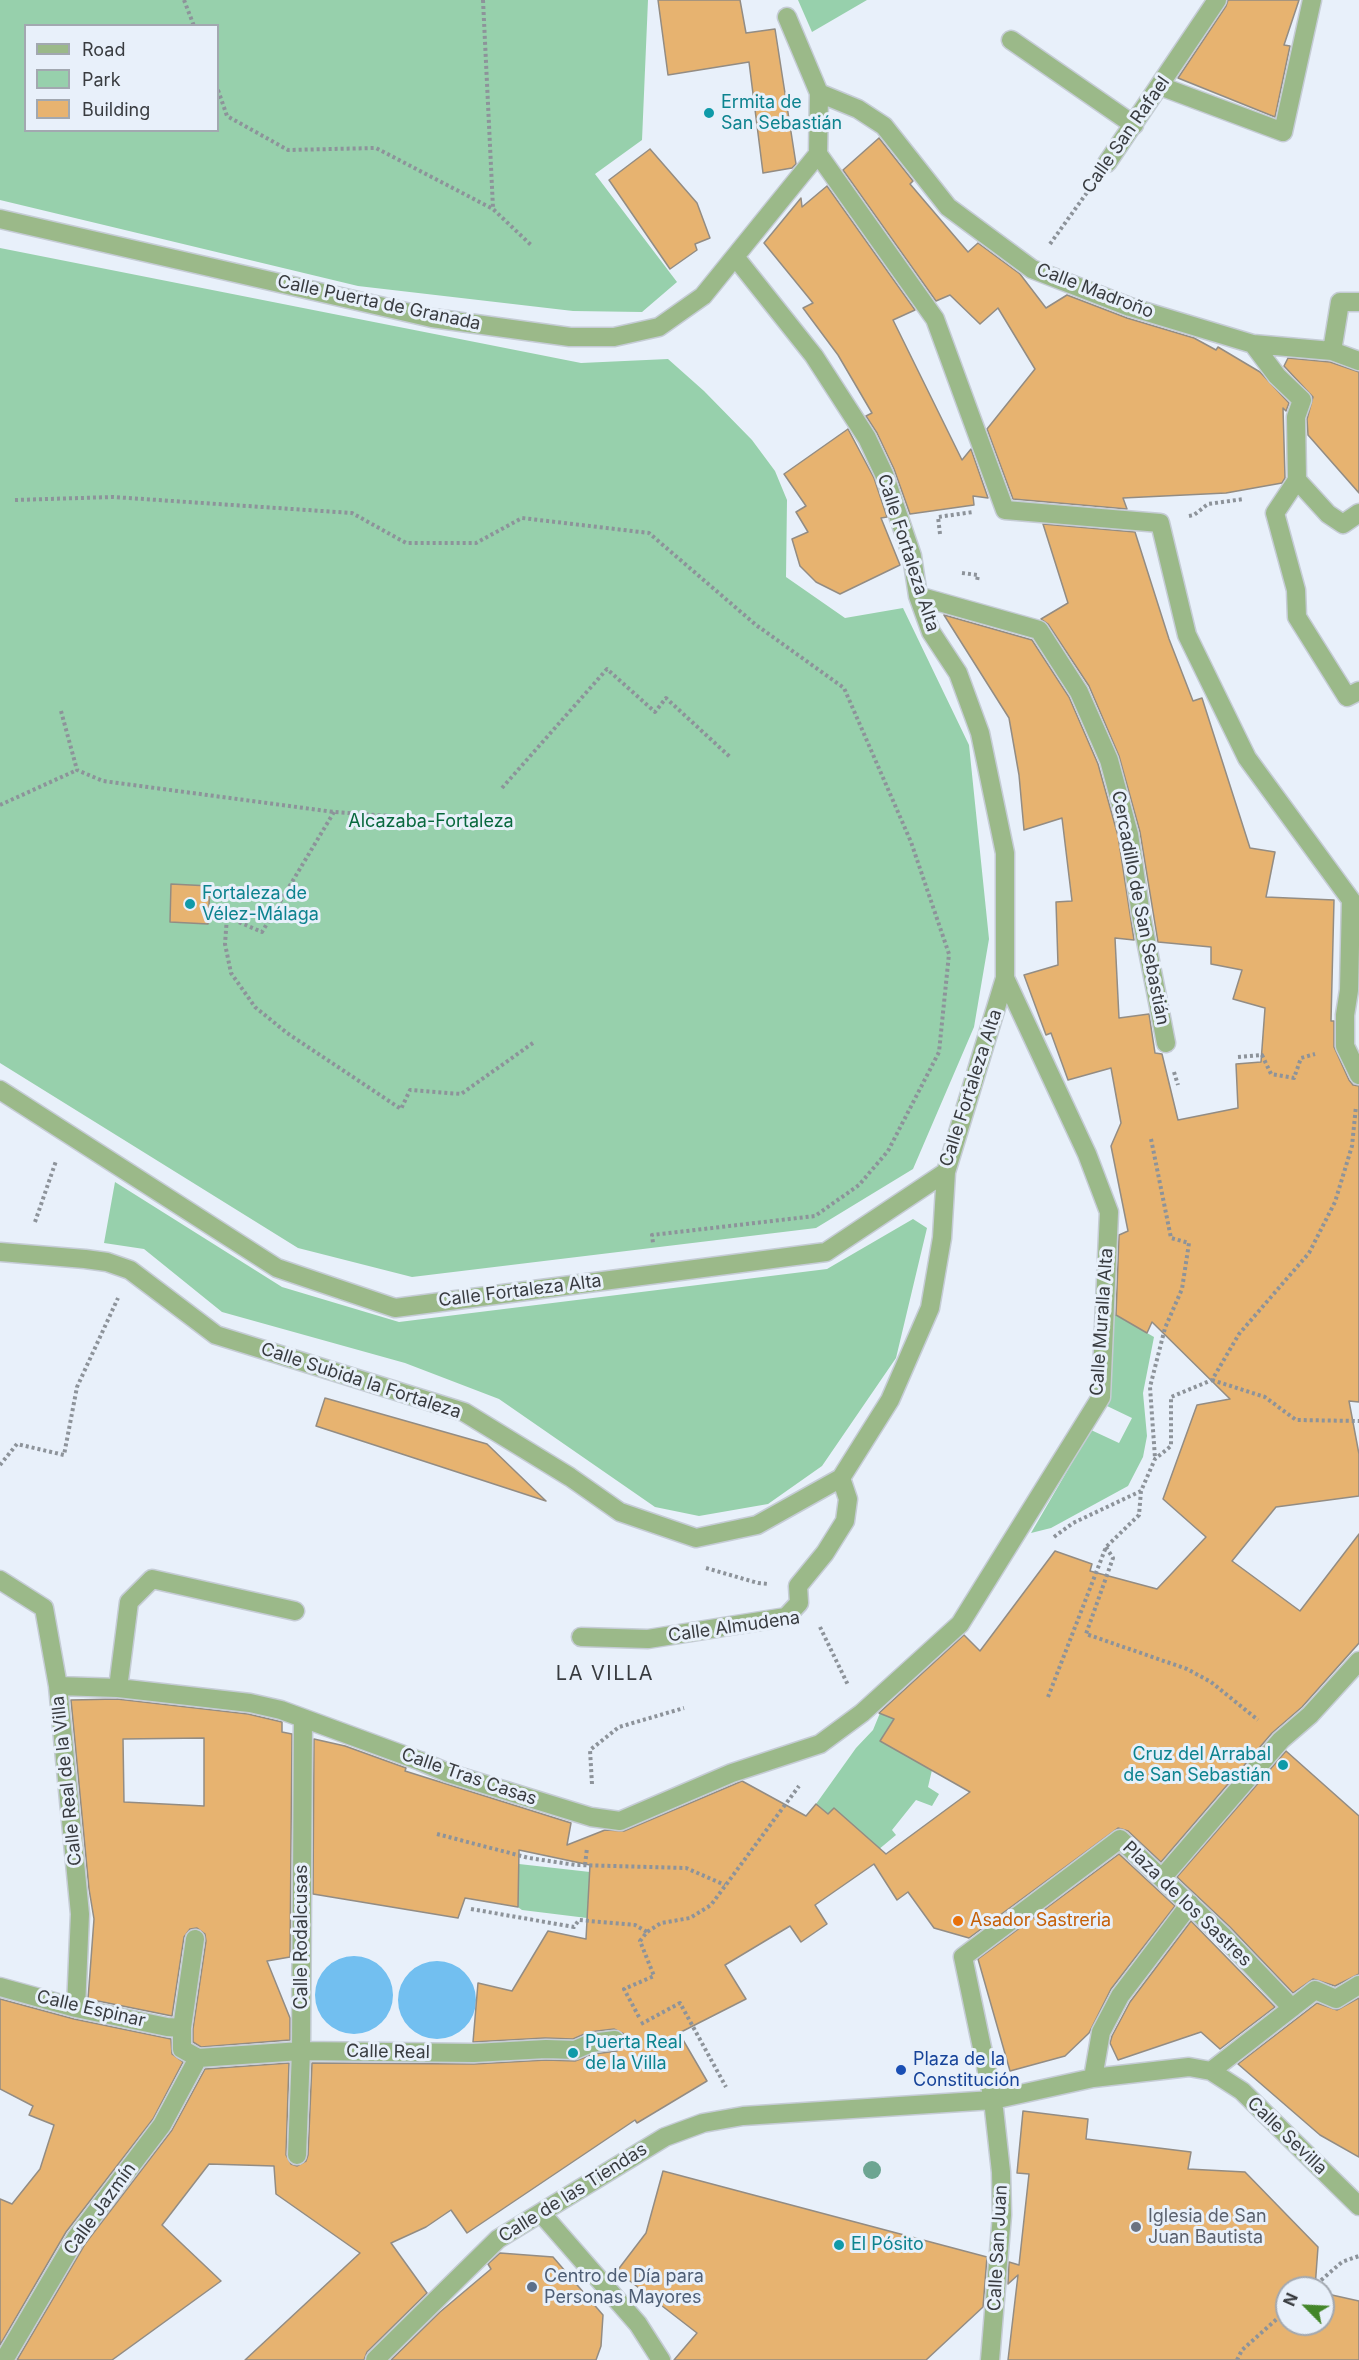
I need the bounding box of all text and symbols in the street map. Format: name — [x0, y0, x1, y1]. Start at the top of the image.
legend — [24, 24, 219, 132]
text: Road — [82, 39, 125, 60]
text: Park — [82, 69, 121, 90]
street label: Calle San Rafael — [1078, 72, 1174, 198]
place label: Ermita de San Sebastián — [721, 92, 842, 134]
text: Building — [82, 99, 150, 120]
marker: Ermita de San Sebastián — [702, 106, 716, 120]
street label: Calle Madroño — [1033, 259, 1157, 323]
street label: Calle Puerta de Granada — [275, 271, 483, 335]
street label: Calle Fortaleza Alta — [872, 472, 944, 634]
street label: Cercadillo de San Sebastián — [1107, 789, 1173, 1027]
park label: Alcazaba-Fortaleza — [348, 811, 514, 833]
place label: Fortaleza de Vélez-Málaga — [202, 883, 319, 926]
marker: Fortaleza de Vélez-Málaga — [183, 897, 197, 911]
street label: Calle Fortaleza Alta — [935, 1007, 1007, 1169]
street label: Calle Muralla Alta — [1086, 1247, 1118, 1397]
street label: Calle Fortaleza Alta — [437, 1270, 603, 1312]
street label: Calle Subida la Fortaleza — [258, 1338, 464, 1424]
street label: Calle Almudena — [667, 1607, 801, 1647]
district label: LA VILLA — [556, 1662, 654, 1686]
street label: Calle Real de la Villa — [47, 1695, 87, 1867]
street label: Calle Tras Casas — [398, 1744, 540, 1810]
place label: Cruz del Arrabal de San Sebastián — [1123, 1744, 1271, 1786]
marker: Cruz del Arrabal de San Sebastián — [1276, 1758, 1290, 1772]
street label: Plaza de los Sastres — [1118, 1837, 1256, 1971]
street label: Calle Rodalcusas — [291, 1864, 313, 2010]
place label: Asador Sastreria — [970, 1910, 1111, 1932]
marker: Asador Sastreria — [951, 1914, 965, 1928]
street label: Calle Espinar — [35, 1986, 147, 2032]
place label: Puerta Real de la Villa — [585, 2032, 682, 2074]
street label: Calle Real — [346, 2040, 430, 2064]
marker: Puerta Real de la Villa — [566, 2046, 580, 2060]
place label: Plaza de la Constitución — [913, 2049, 1020, 2092]
marker: Plaza de la Constitución — [894, 2063, 908, 2077]
street label: Calle Sevilla — [1243, 2093, 1331, 2179]
street label: Calle de las Tiendas — [495, 2139, 651, 2247]
street label: Calle Jazmín — [59, 2159, 141, 2259]
street label: Calle San Juan — [984, 2184, 1012, 2312]
place label: Iglesia de San Juan Bautista — [1148, 2206, 1267, 2248]
marker: Iglesia de San Juan Bautista — [1129, 2220, 1143, 2234]
place label: El Pósito — [851, 2234, 924, 2256]
marker: El Pósito — [832, 2238, 846, 2252]
place label: Centro de Día para Personas Mayores — [544, 2266, 704, 2308]
north arrow — [1275, 2276, 1335, 2336]
marker: Centro de Día para Personas Mayores — [525, 2280, 539, 2294]
text: N — [1279, 2290, 1302, 2309]

